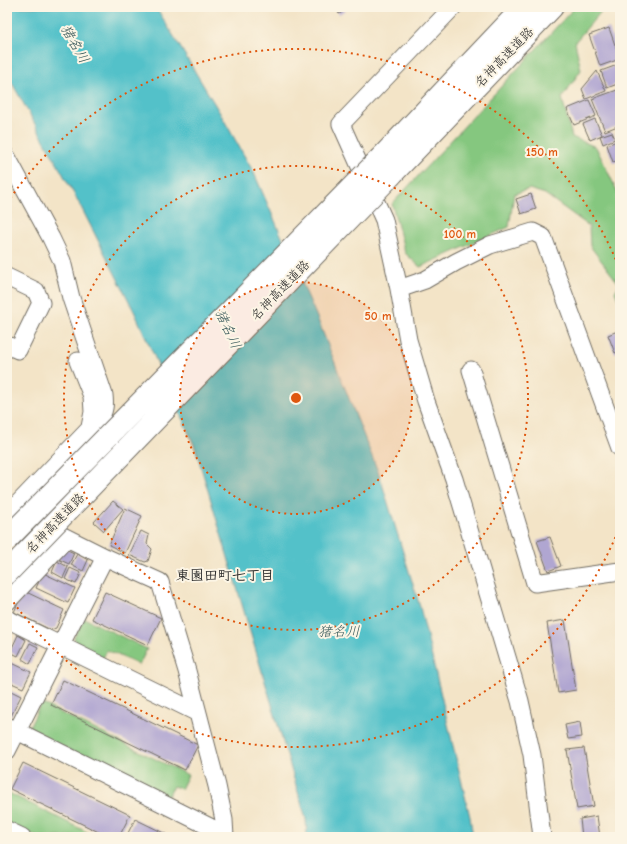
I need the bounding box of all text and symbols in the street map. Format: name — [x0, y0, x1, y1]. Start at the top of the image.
water label: 猪名川 — [57, 22, 93, 66]
street label: 名神高速道路 — [472, 24, 536, 90]
text: 150 m — [526, 145, 558, 159]
text: 100 m — [444, 227, 476, 241]
street label: 名神高速道路 — [248, 257, 312, 323]
water label: 猪名川 — [211, 306, 245, 352]
text: 50 m — [364, 309, 392, 323]
centre of rings — [289, 391, 303, 405]
street label: 名神高速道路 — [23, 490, 87, 556]
district label: 東園田町七丁目 — [176, 567, 274, 584]
water label: 猪名川 — [318, 623, 360, 640]

